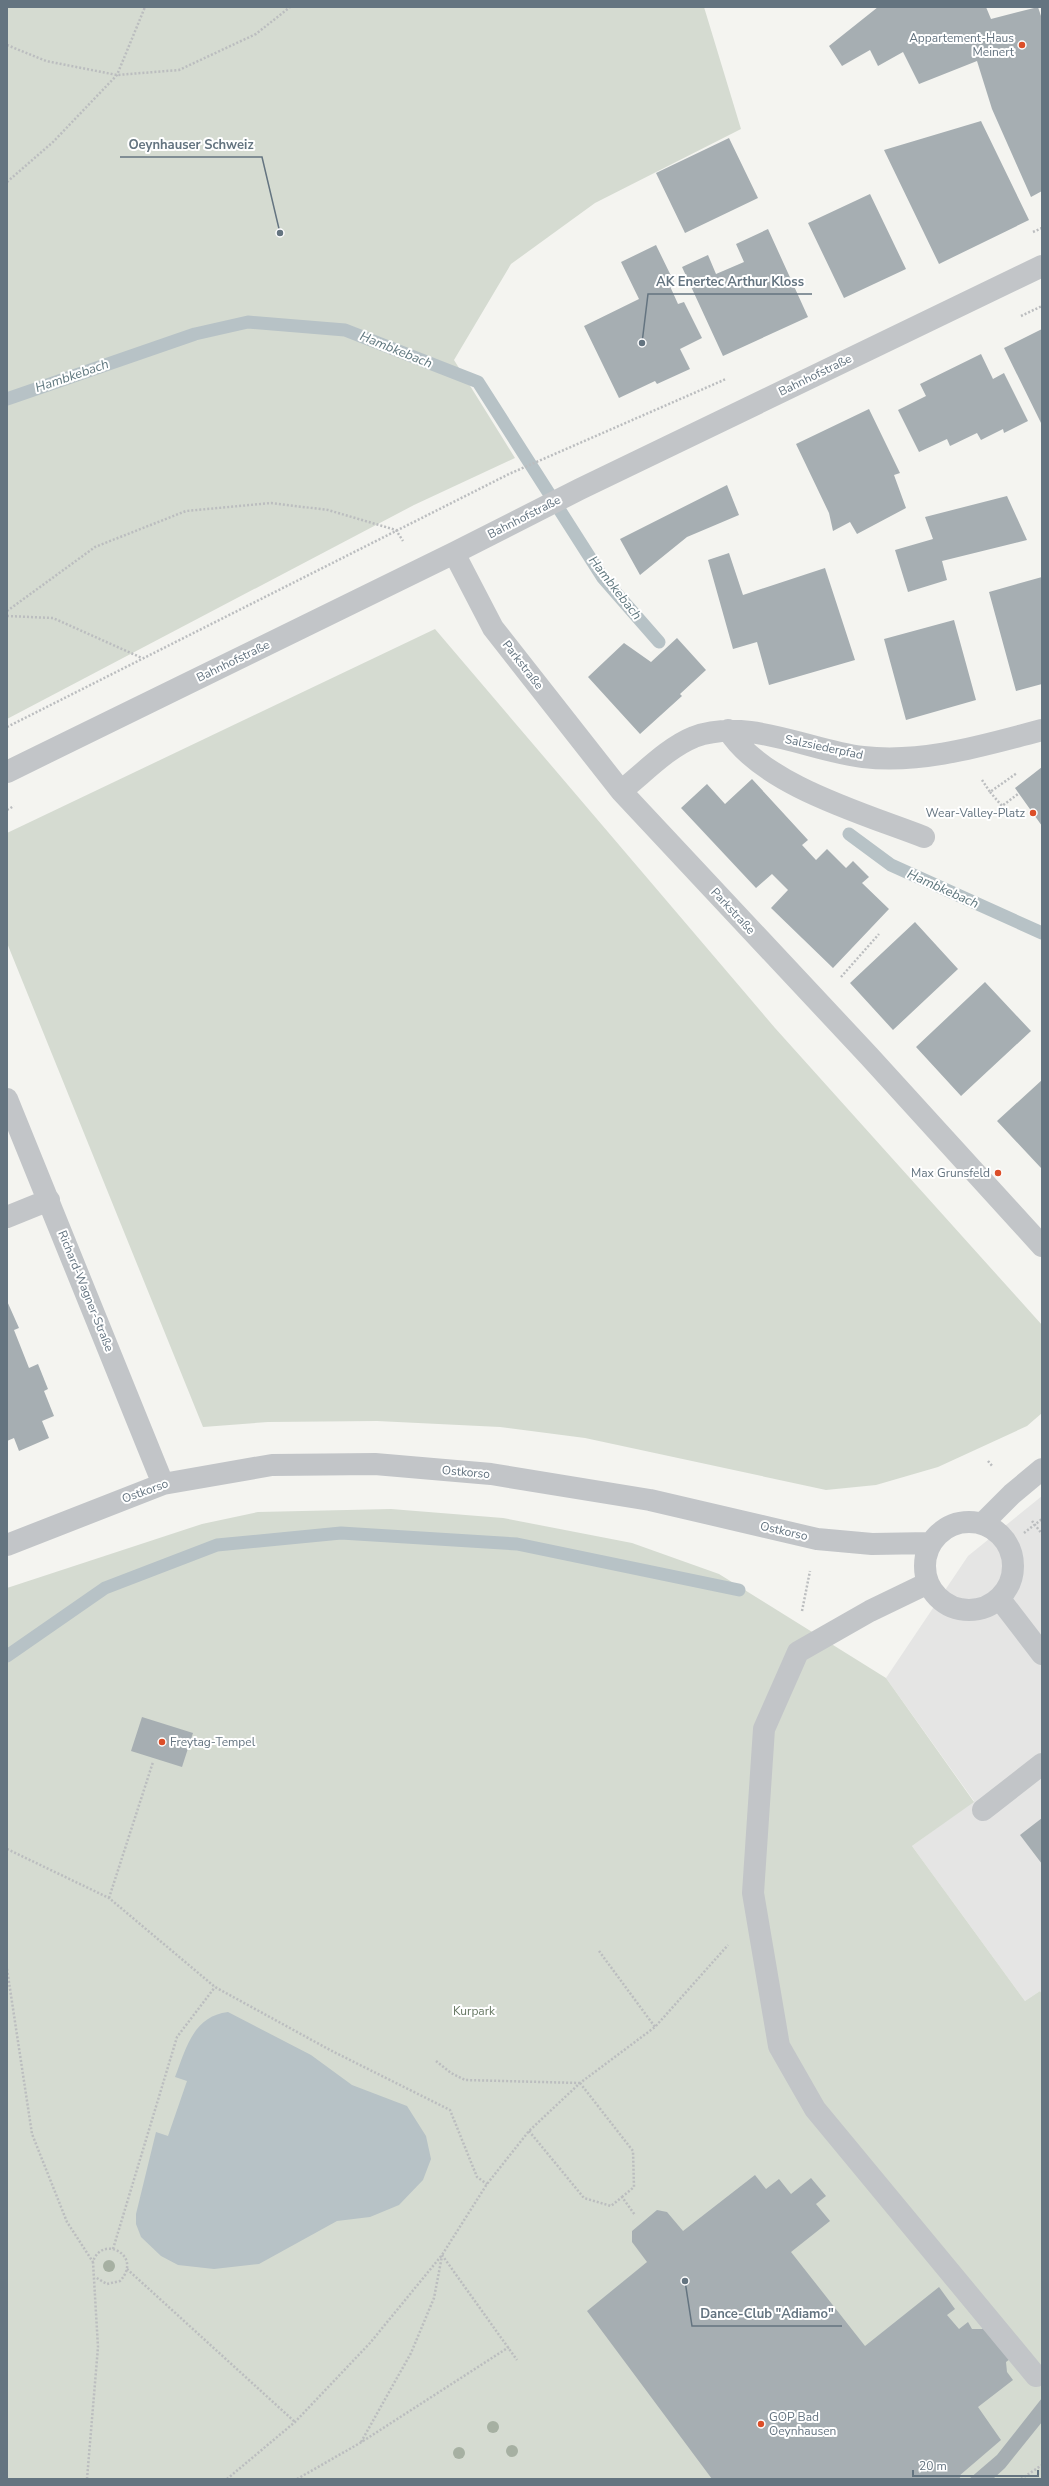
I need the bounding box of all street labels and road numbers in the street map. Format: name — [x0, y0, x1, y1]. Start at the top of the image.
street label: Bahnhofstraße — [776, 350, 854, 400]
street label: Bahnhofstraße — [485, 492, 563, 542]
street label: Bahnhofstraße — [194, 636, 272, 686]
street label: Parkstraße — [499, 637, 547, 693]
street label: Salzsiederpfad — [783, 731, 865, 763]
street label: Parkstraße — [707, 884, 759, 938]
street label: Richard-Wagner-Straße — [54, 1228, 118, 1354]
street label: Ostkorso — [441, 1462, 491, 1482]
street label: Ostkorso — [120, 1475, 171, 1507]
street label: Ostkorso — [759, 1518, 810, 1544]

